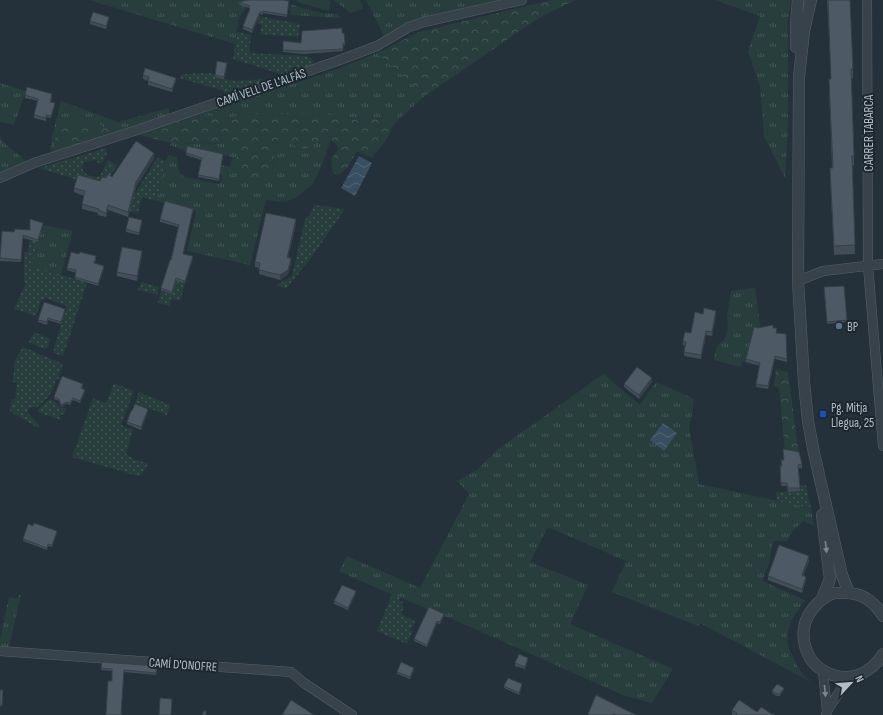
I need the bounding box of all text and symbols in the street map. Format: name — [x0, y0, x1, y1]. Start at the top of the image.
street label: CAMÍ VELL DE L'ALFÀS — [215, 65, 309, 111]
street label: CARRER TABARCA — [861, 94, 877, 171]
place label: BP — [847, 319, 859, 335]
marker: BP — [834, 321, 844, 331]
place label: Pg. Mitja Llegua, 25 — [831, 400, 874, 431]
marker: Pg. Mitja Llegua, 25 — [818, 409, 828, 419]
one-way arrow — [822, 541, 829, 553]
street label: CAMÍ D'ONOFRE — [148, 655, 218, 675]
north arrow — [831, 663, 871, 703]
text: N — [852, 673, 867, 684]
one-way arrow — [822, 685, 828, 697]

